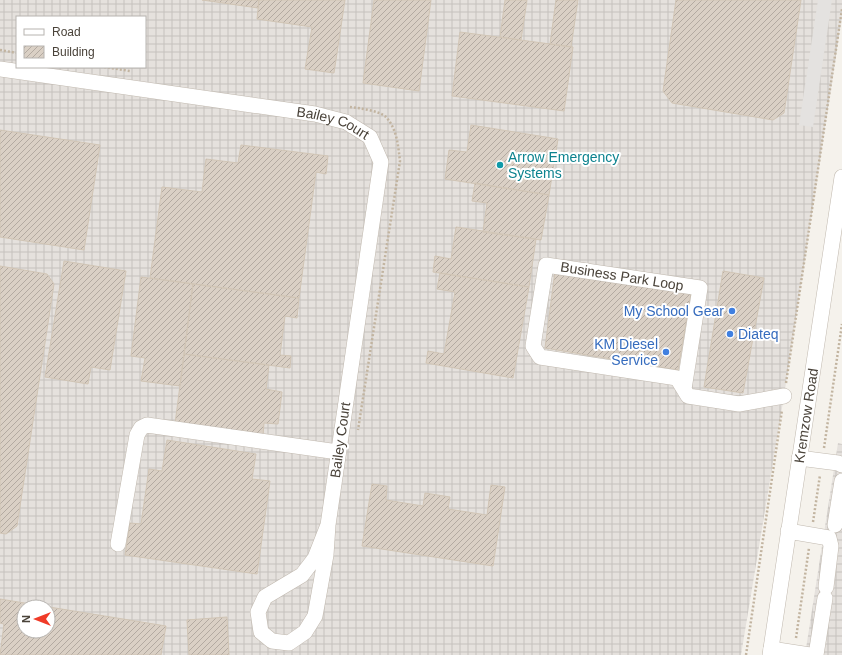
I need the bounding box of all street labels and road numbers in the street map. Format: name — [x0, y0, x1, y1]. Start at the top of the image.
street label: Bailey Court — [296, 103, 372, 143]
street label: Business Park Loop — [559, 258, 685, 294]
street label: Kremzow Road — [791, 367, 821, 464]
street label: Bailey Court — [327, 401, 353, 479]

